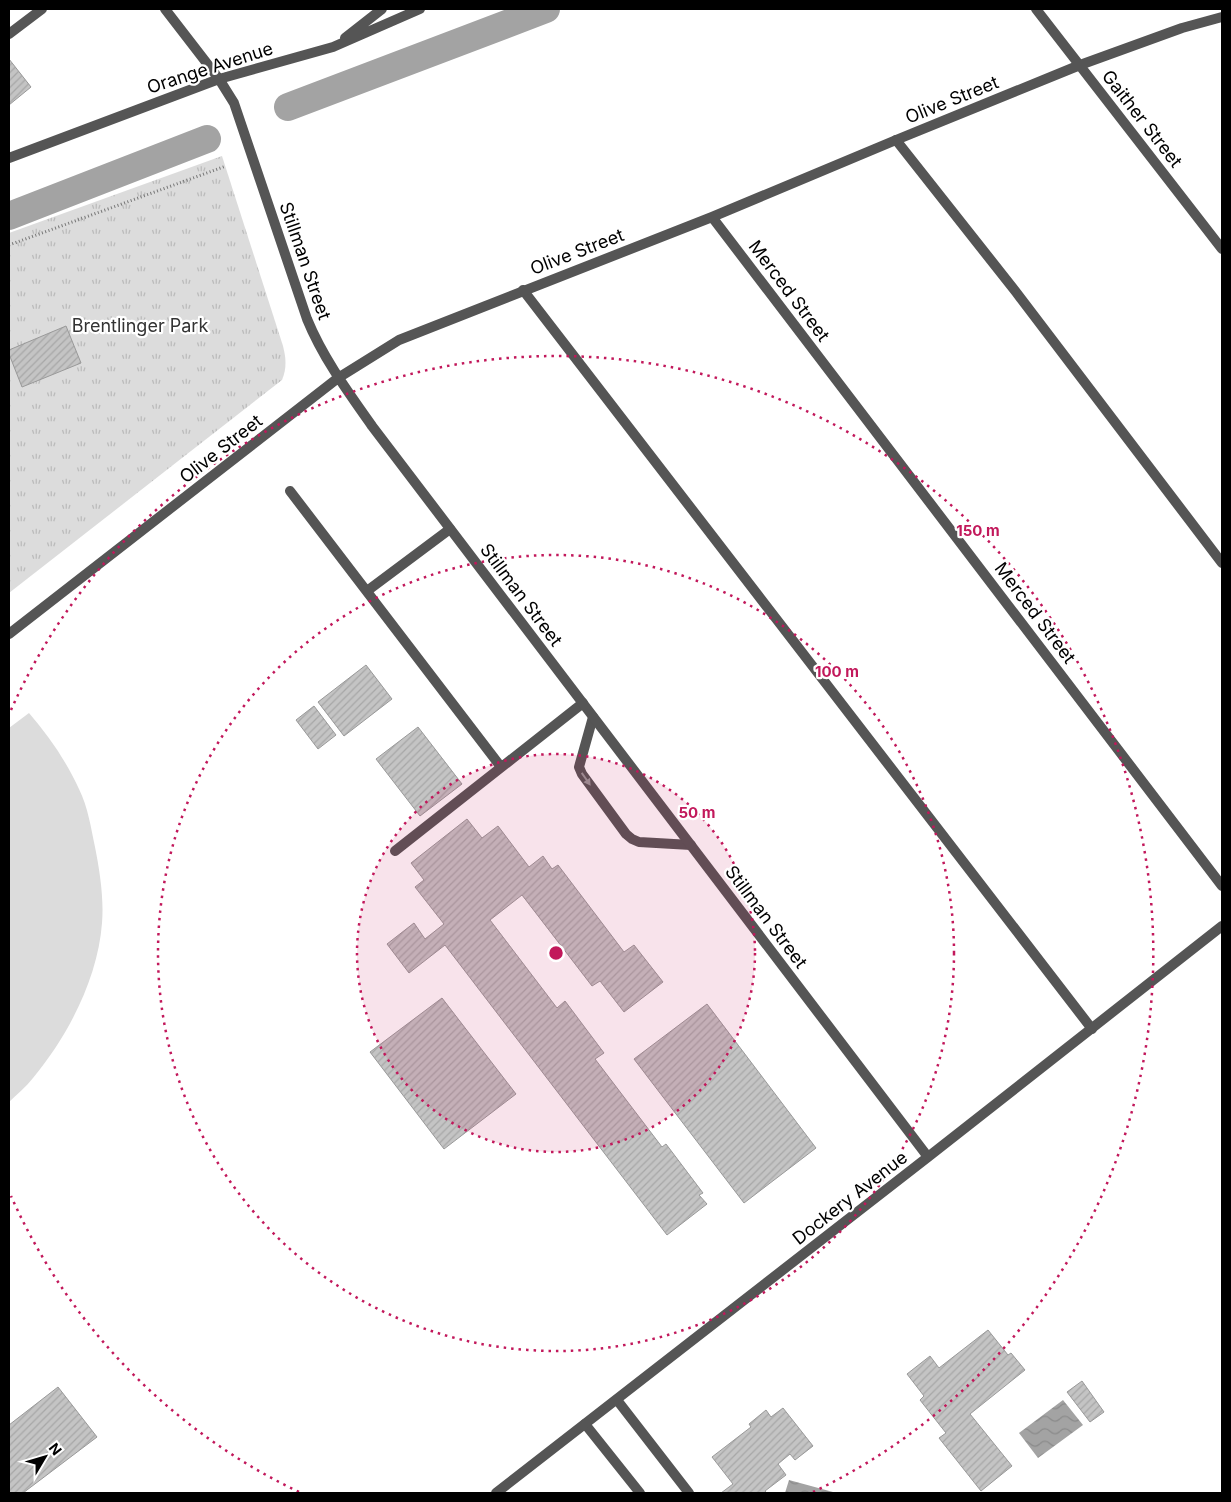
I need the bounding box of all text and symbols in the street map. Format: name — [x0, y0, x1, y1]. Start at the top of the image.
street label: Orange Avenue — [144, 37, 275, 98]
street label: Gaither Street — [1098, 66, 1187, 172]
street label: Olive Street — [902, 71, 1002, 128]
street label: Stillman Street — [276, 199, 335, 322]
street label: Olive Street — [527, 224, 627, 279]
street label: Merced Street — [745, 236, 834, 345]
park label: Brentlinger Park — [72, 315, 208, 336]
street label: Olive Street — [175, 410, 266, 487]
text: 150 m — [956, 521, 1000, 540]
street label: Stillman Street — [476, 539, 567, 650]
street label: Merced Street — [991, 558, 1080, 667]
text: 100 m — [815, 662, 859, 681]
one-way arrow — [581, 772, 591, 786]
text: 50 m — [679, 803, 715, 822]
street label: Stillman Street — [721, 861, 812, 972]
centre of rings — [547, 944, 565, 962]
street label: Dockery Avenue — [788, 1146, 911, 1249]
north arrow — [20, 1432, 70, 1482]
text: N — [46, 1439, 66, 1458]

